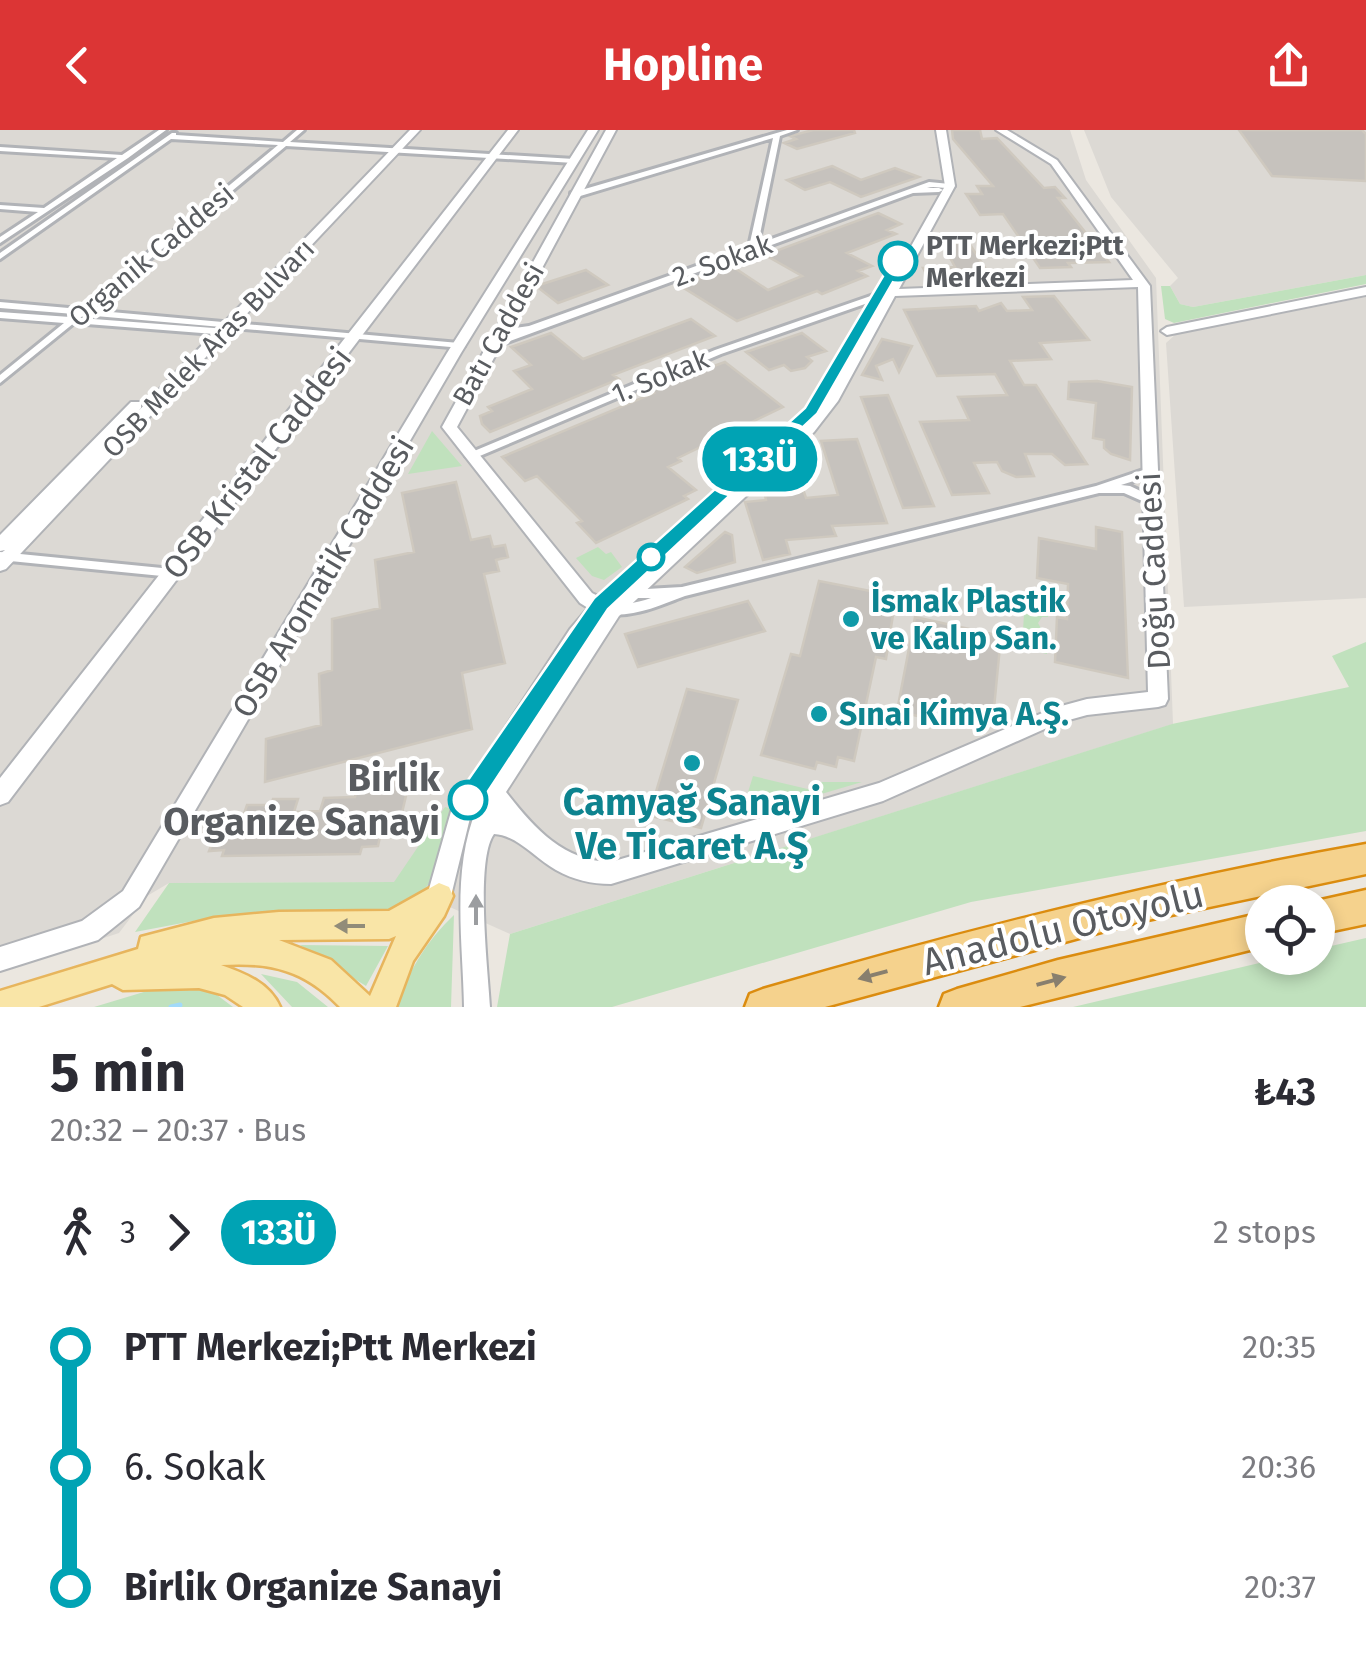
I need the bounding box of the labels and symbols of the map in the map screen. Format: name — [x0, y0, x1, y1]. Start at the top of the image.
street label: Organik Caddesi — [62, 177, 241, 334]
street label: 2. Sokak — [668, 227, 777, 294]
place label: PTT Merkezi;Ptt Merkezi — [926, 229, 1125, 294]
street label: OSB Melek Aras Bulvarı — [95, 232, 321, 464]
marker: PTT Merkezi;Ptt Merkezi — [879, 242, 917, 280]
street label: Batı Caddesi — [446, 257, 551, 411]
street label: OSB Kristal Caddesi — [155, 340, 359, 586]
street label: 1. Sokak — [607, 342, 714, 411]
line badge: 133Ü — [690, 426, 830, 492]
street label: OSB Aromatik Caddesi — [224, 430, 422, 724]
street label: Doğu Caddesi — [1130, 471, 1178, 671]
unlabelled marker — [638, 544, 664, 570]
place label: İsmak Plastik ve Kalıp San. — [870, 581, 1066, 657]
marker: İsmak Plastik ve Kalıp San. — [840, 608, 862, 630]
place label: Sınai Kimya A.Ş. — [839, 695, 1069, 734]
marker: Sınai Kimya A.Ş. — [808, 703, 830, 725]
marker: Camyağ Sanayi Ve Ticaret A.Ş — [681, 752, 703, 774]
place label: Birlik Organize Sanayi — [163, 755, 441, 845]
place label: Camyağ Sanayi Ve Ticaret A.Ş — [563, 779, 821, 869]
marker: Birlik Organize Sanayi — [449, 781, 487, 819]
street label: Anadolu Otoyolu — [918, 871, 1208, 985]
one-way arrow — [468, 893, 484, 925]
one-way arrow — [333, 918, 365, 934]
one-way arrow — [858, 968, 889, 984]
one-way arrow — [1036, 972, 1067, 988]

